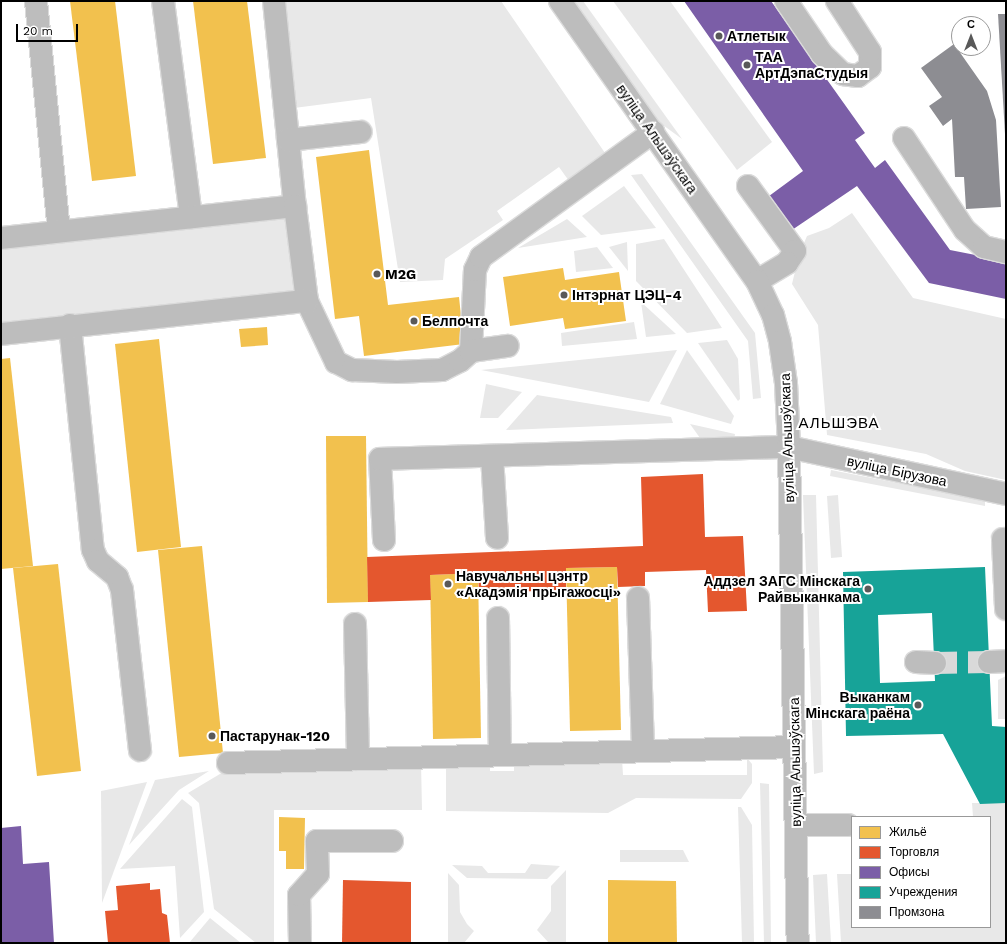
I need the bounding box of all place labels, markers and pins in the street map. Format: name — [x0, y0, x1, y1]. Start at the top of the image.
place label: Атлетык — [727, 28, 786, 44]
marker: Атлетык — [714, 31, 724, 41]
place label: ТАА АртДэпаСтудыя — [755, 49, 868, 82]
marker: ТАА АртДэпаСтудыя — [742, 60, 752, 70]
place label: M2G — [385, 266, 416, 282]
marker: M2G — [372, 269, 382, 279]
place label: Інтэрнат ЦЭЦ-4 — [572, 287, 681, 303]
marker: Інтэрнат ЦЭЦ-4 — [559, 290, 569, 300]
place label: Белпочта — [422, 313, 488, 329]
marker: Белпочта — [409, 316, 419, 326]
place label: Навучальны цэнтр «Акадэмія прыгажосці» — [456, 568, 621, 600]
place label: Аддзел ЗАГС Мінскага Райвыканкама — [704, 573, 860, 606]
marker: Навучальны цэнтр «Акадэмія прыгажосці» — [443, 579, 453, 589]
marker: Аддзел ЗАГС Мінскага Райвыканкама — [863, 584, 873, 594]
place label: Выканкам Мінскага раёна — [805, 689, 910, 722]
marker: Выканкам Мінскага раёна — [913, 700, 923, 710]
place label: Пастарунак-120 — [220, 728, 330, 744]
marker: Пастарунак-120 — [207, 731, 217, 741]

